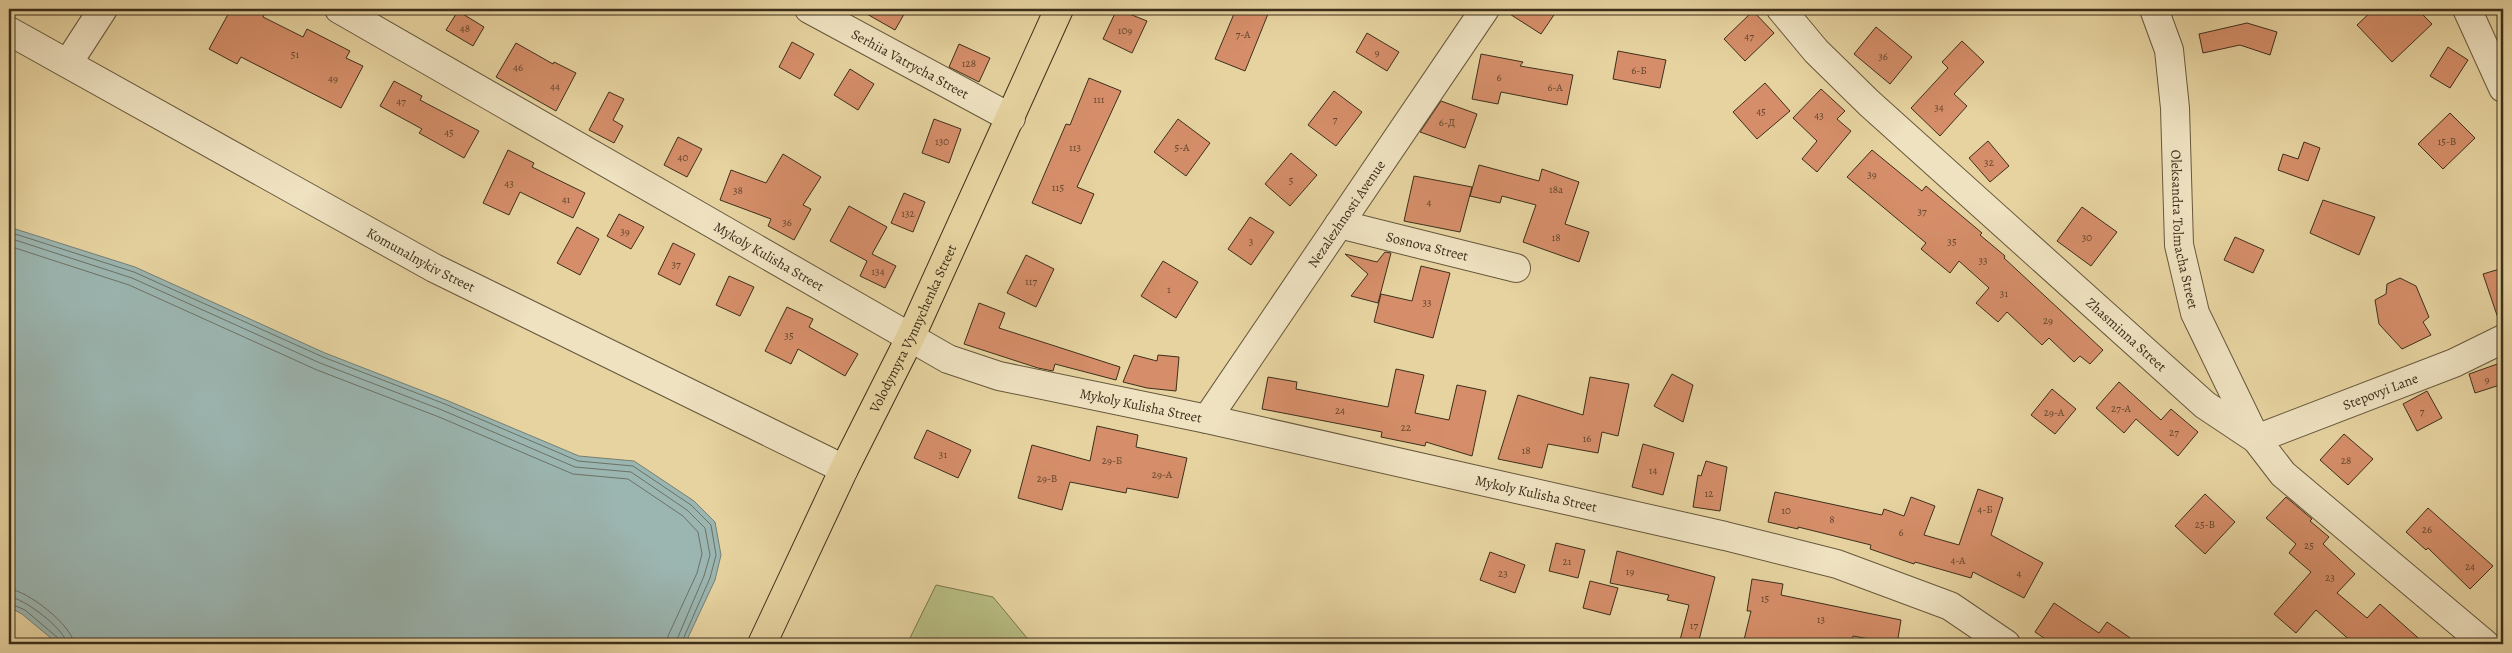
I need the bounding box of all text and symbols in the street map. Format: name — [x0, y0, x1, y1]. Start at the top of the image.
house number: 48 — [460, 21, 470, 36]
house number: 109 — [1118, 23, 1132, 38]
street label: Serhiia Vatrycha Street — [848, 24, 973, 103]
house number: 7-А — [1236, 27, 1251, 42]
house number: 47 — [1744, 29, 1754, 44]
house number: 9 — [1374, 45, 1380, 60]
house number: 51 — [291, 47, 299, 62]
house number: 36 — [1878, 49, 1888, 64]
house number: 128 — [962, 56, 976, 71]
house number: 46 — [513, 60, 523, 75]
house number: 6-Б — [1631, 63, 1647, 78]
house number: 6 — [1496, 70, 1502, 85]
house number: 49 — [328, 71, 338, 86]
house number: 44 — [550, 79, 560, 94]
house number: 6-А — [1547, 80, 1563, 95]
house number: 111 — [1093, 92, 1105, 107]
house number: 47 — [396, 94, 406, 109]
house number: 34 — [1934, 100, 1944, 115]
house number: 45 — [1756, 104, 1766, 119]
house number: 43 — [1814, 108, 1824, 123]
house number: 7 — [1333, 112, 1338, 127]
house number: 6-Д — [1439, 115, 1455, 130]
house number: 45 — [444, 125, 454, 140]
house number: 130 — [935, 134, 949, 149]
house number: 15-В — [2438, 134, 2456, 149]
house number: 113 — [1069, 140, 1081, 155]
house number: 5-А — [1175, 140, 1190, 155]
street label: Oleksandra Tolmacha Street — [2167, 149, 2203, 311]
house number: 40 — [678, 150, 689, 165]
house number: 32 — [1984, 155, 1994, 170]
street label: Nezalezhnosti Avenue — [1303, 156, 1389, 271]
house number: 39 — [1867, 167, 1877, 182]
house number: 5 — [1289, 173, 1294, 188]
house number: 43 — [504, 176, 514, 191]
house number: 115 — [1052, 180, 1064, 195]
house number: 18а — [1549, 182, 1564, 197]
house number: 38 — [733, 183, 743, 198]
house number: 41 — [562, 192, 571, 207]
house number: 4 — [1427, 195, 1432, 210]
house number: 37 — [1917, 204, 1927, 219]
house number: 132 — [901, 206, 915, 221]
house number: 36 — [782, 215, 792, 230]
street label: Mykoly Kulisha Street — [710, 217, 828, 296]
street label: Komunalnykiv Street — [363, 223, 479, 296]
house number: 39 — [620, 224, 630, 239]
street label: Sosnova Street — [1384, 227, 1471, 265]
house number: 18 — [1551, 230, 1561, 245]
house number: 30 — [2082, 230, 2092, 245]
house number: 3 — [1249, 234, 1253, 249]
house number: 35 — [1947, 234, 1957, 249]
street label: Volodymyra Vynnychenka Street — [864, 241, 961, 416]
house number: 33 — [1978, 253, 1988, 268]
house number: 37 — [671, 257, 681, 272]
house number: 134 — [871, 264, 885, 279]
house number: 117 — [1025, 274, 1037, 289]
house number: 1 — [1167, 282, 1171, 297]
house number: 31 — [2000, 286, 2008, 301]
street label: Zhasminna Street — [2082, 293, 2171, 376]
house number: 33 — [1422, 295, 1432, 310]
house number: 29 — [2043, 313, 2053, 328]
house number: 35 — [784, 328, 794, 343]
street label: Stepovyi Lane — [2340, 368, 2421, 414]
house number: 9 — [2484, 372, 2490, 387]
street label: Mykoly Kulisha Street — [1078, 383, 1204, 427]
house number: 27-А — [2111, 401, 2132, 416]
house number: 24 — [1335, 403, 1345, 418]
house number: 7 — [2420, 404, 2425, 419]
house number: 29-А — [2044, 405, 2065, 420]
house number: 22 — [1401, 420, 1411, 435]
house number: 27 — [2169, 425, 2179, 440]
house number: 16 — [1583, 431, 1591, 446]
house number: 18 — [1521, 443, 1531, 458]
house number: 31 — [939, 447, 947, 462]
house number: 29-Б — [1102, 453, 1122, 468]
house number: 28 — [2341, 453, 2351, 468]
house number: 14 — [1649, 463, 1657, 478]
house number: 29-А — [1152, 467, 1173, 482]
street label: Mykoly Kulisha Street — [1473, 470, 1599, 516]
house number: 29-В — [1037, 471, 1057, 486]
house number: 12 — [1705, 486, 1714, 501]
house number: 4-Б — [1977, 502, 1993, 517]
house number: 10 — [1781, 503, 1791, 518]
house number: 8 — [1829, 512, 1835, 527]
house number: 25-В — [2195, 517, 2215, 532]
house number: 26 — [2422, 522, 2432, 537]
house number: 6 — [1898, 525, 1904, 540]
house number: 25 — [2304, 538, 2314, 553]
house number: 4-А — [1950, 553, 1966, 568]
house number: 21 — [1563, 554, 1572, 569]
house number: 24 — [2465, 559, 2475, 574]
house number: 19 — [1626, 564, 1634, 579]
house number: 23 — [1498, 566, 1508, 581]
house number: 4 — [2017, 566, 2022, 581]
house number: 23 — [2325, 570, 2335, 585]
house number: 15 — [1761, 591, 1770, 606]
house number: 13 — [1817, 612, 1825, 627]
house number: 17 — [1690, 618, 1699, 633]

